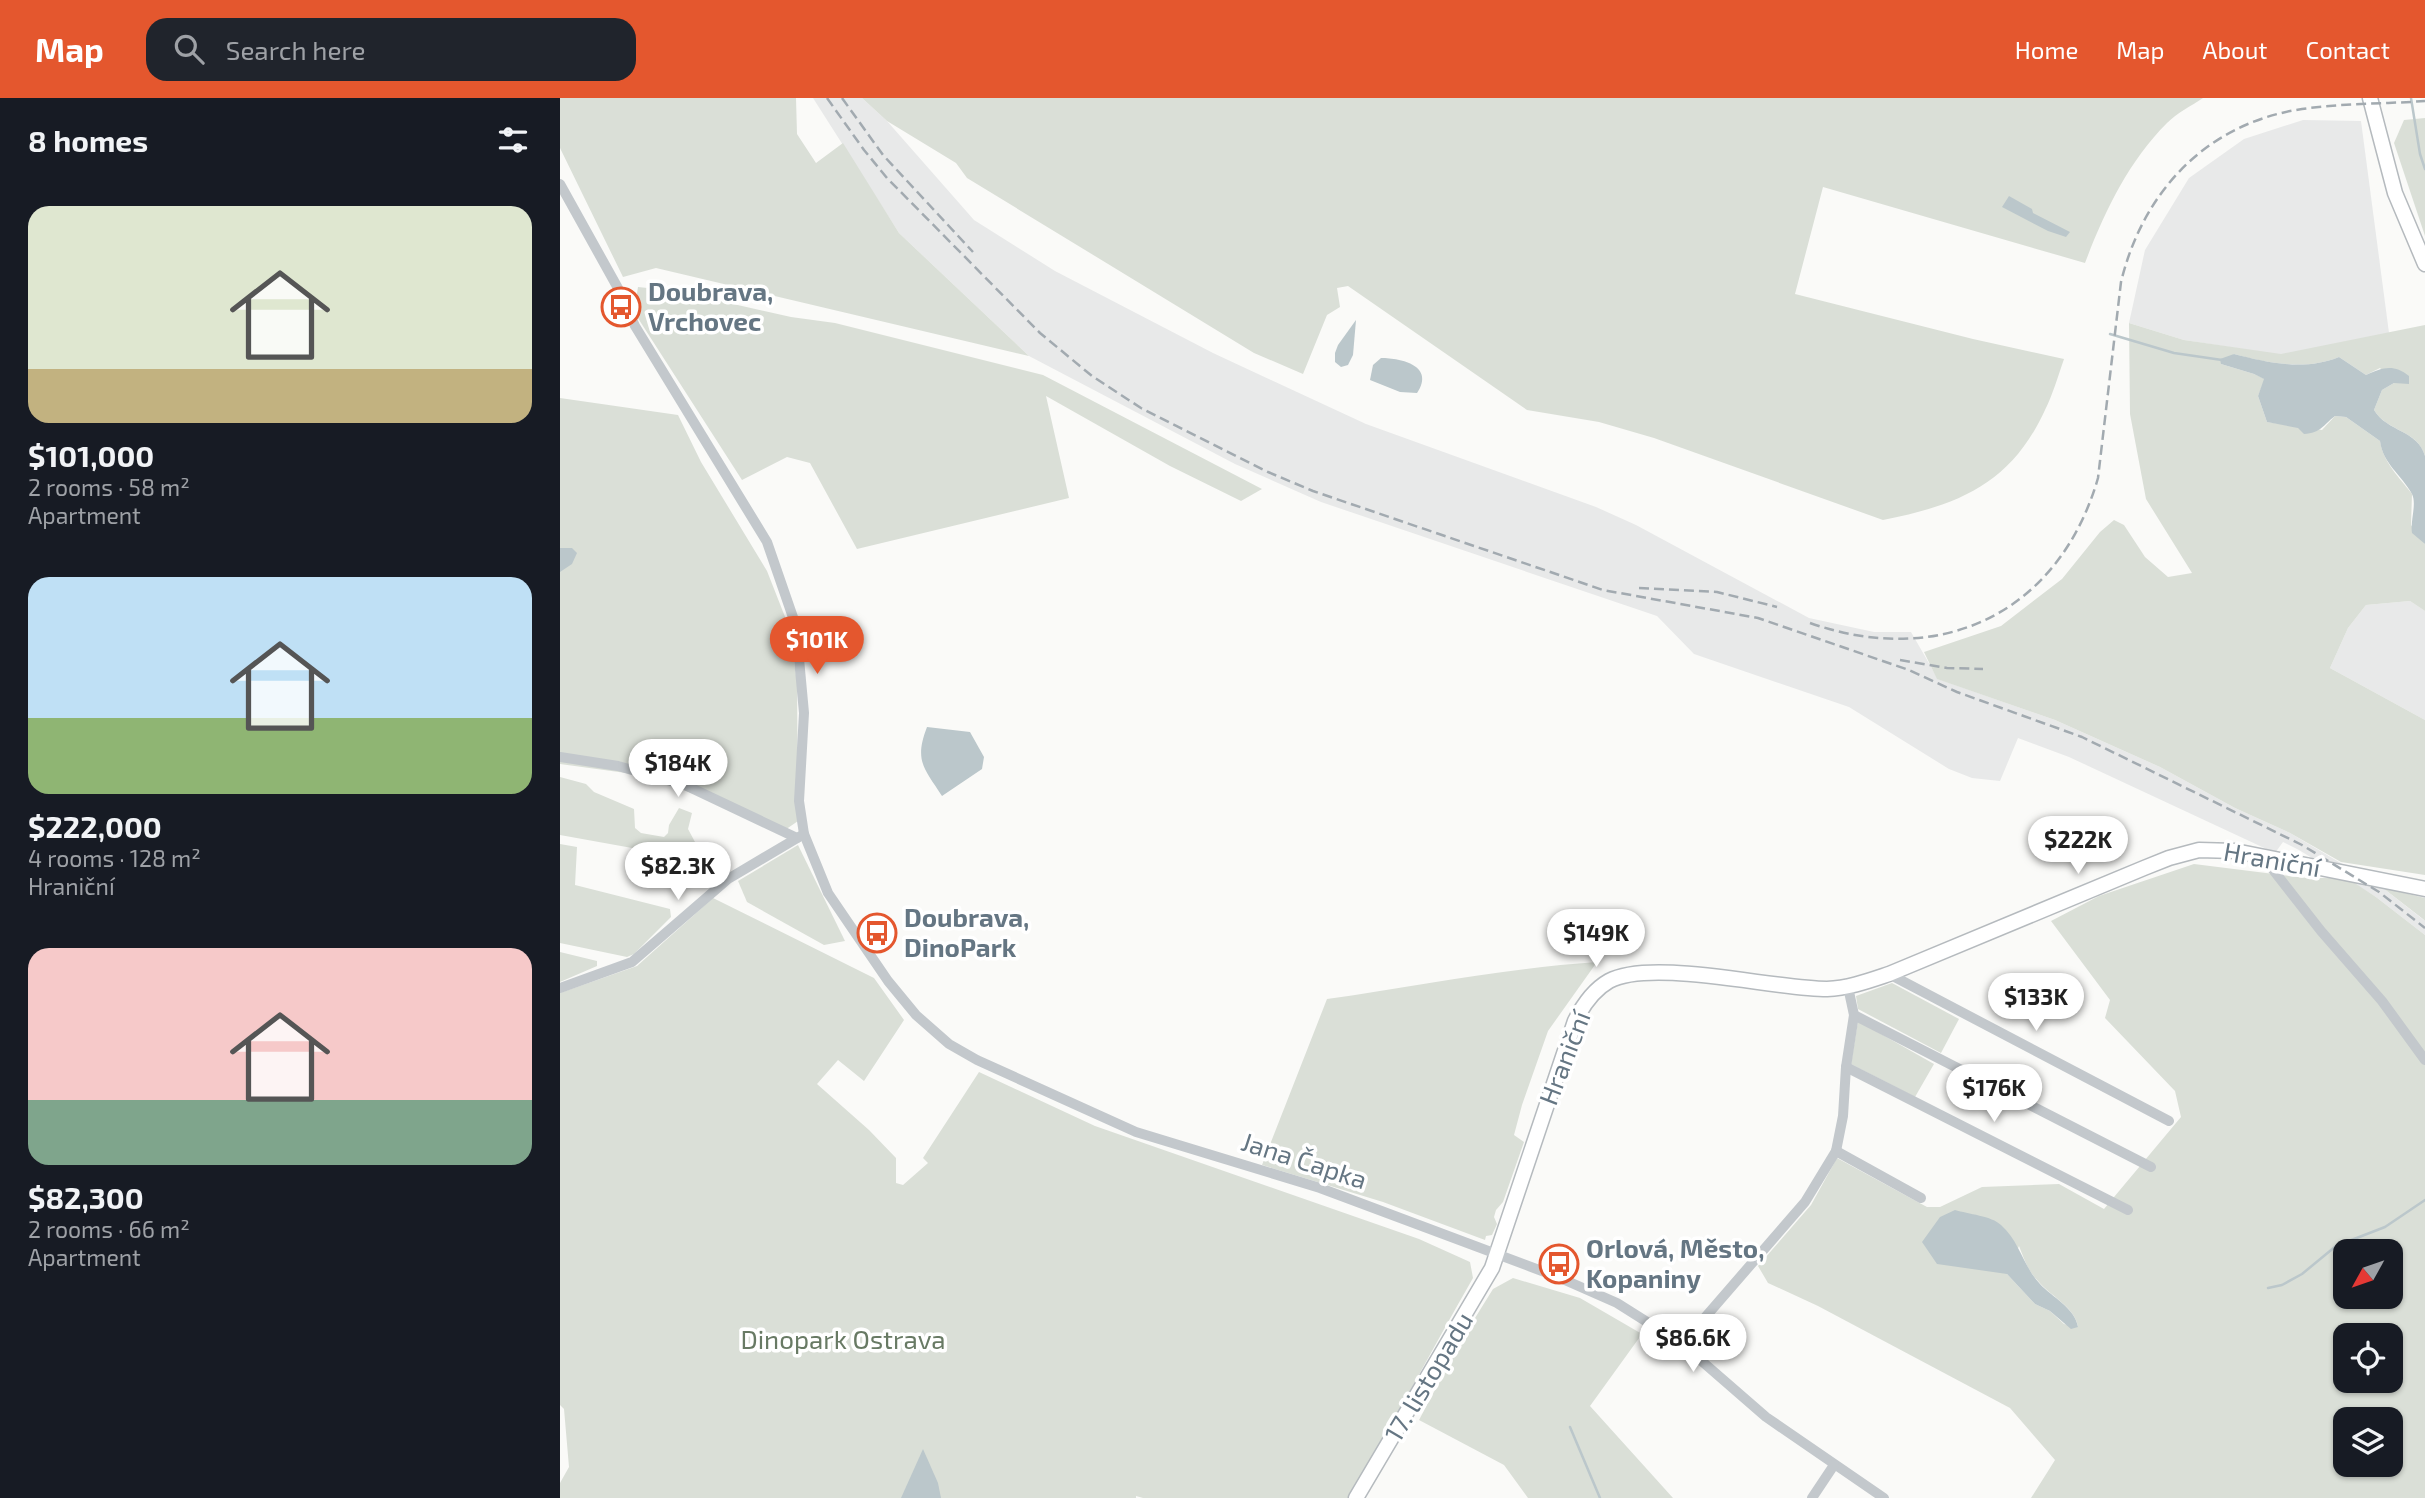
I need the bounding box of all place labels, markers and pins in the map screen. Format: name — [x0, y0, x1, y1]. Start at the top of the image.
place label: Doubrava, Vrchovec — [648, 275, 773, 336]
bus stop icon: Doubrava, Vrchovec — [600, 286, 642, 328]
pin: $101K — [768, 616, 866, 676]
pin: $184K — [629, 740, 727, 799]
pin: $222K — [2029, 816, 2127, 876]
pin: $82.3K — [621, 842, 735, 902]
place label: Doubrava, DinoPark — [904, 901, 1029, 962]
pin: $149K — [1547, 910, 1645, 969]
bus stop icon: Doubrava, DinoPark — [856, 912, 898, 954]
pin: $133K — [1987, 974, 2085, 1033]
pin: $176K — [1945, 1065, 2043, 1124]
place label: Orlová, Město, Kopaniny — [1586, 1232, 1764, 1294]
bus stop icon: Orlová, Město, Kopaniny — [1538, 1243, 1580, 1285]
pin: $86.6K — [1636, 1314, 1750, 1374]

